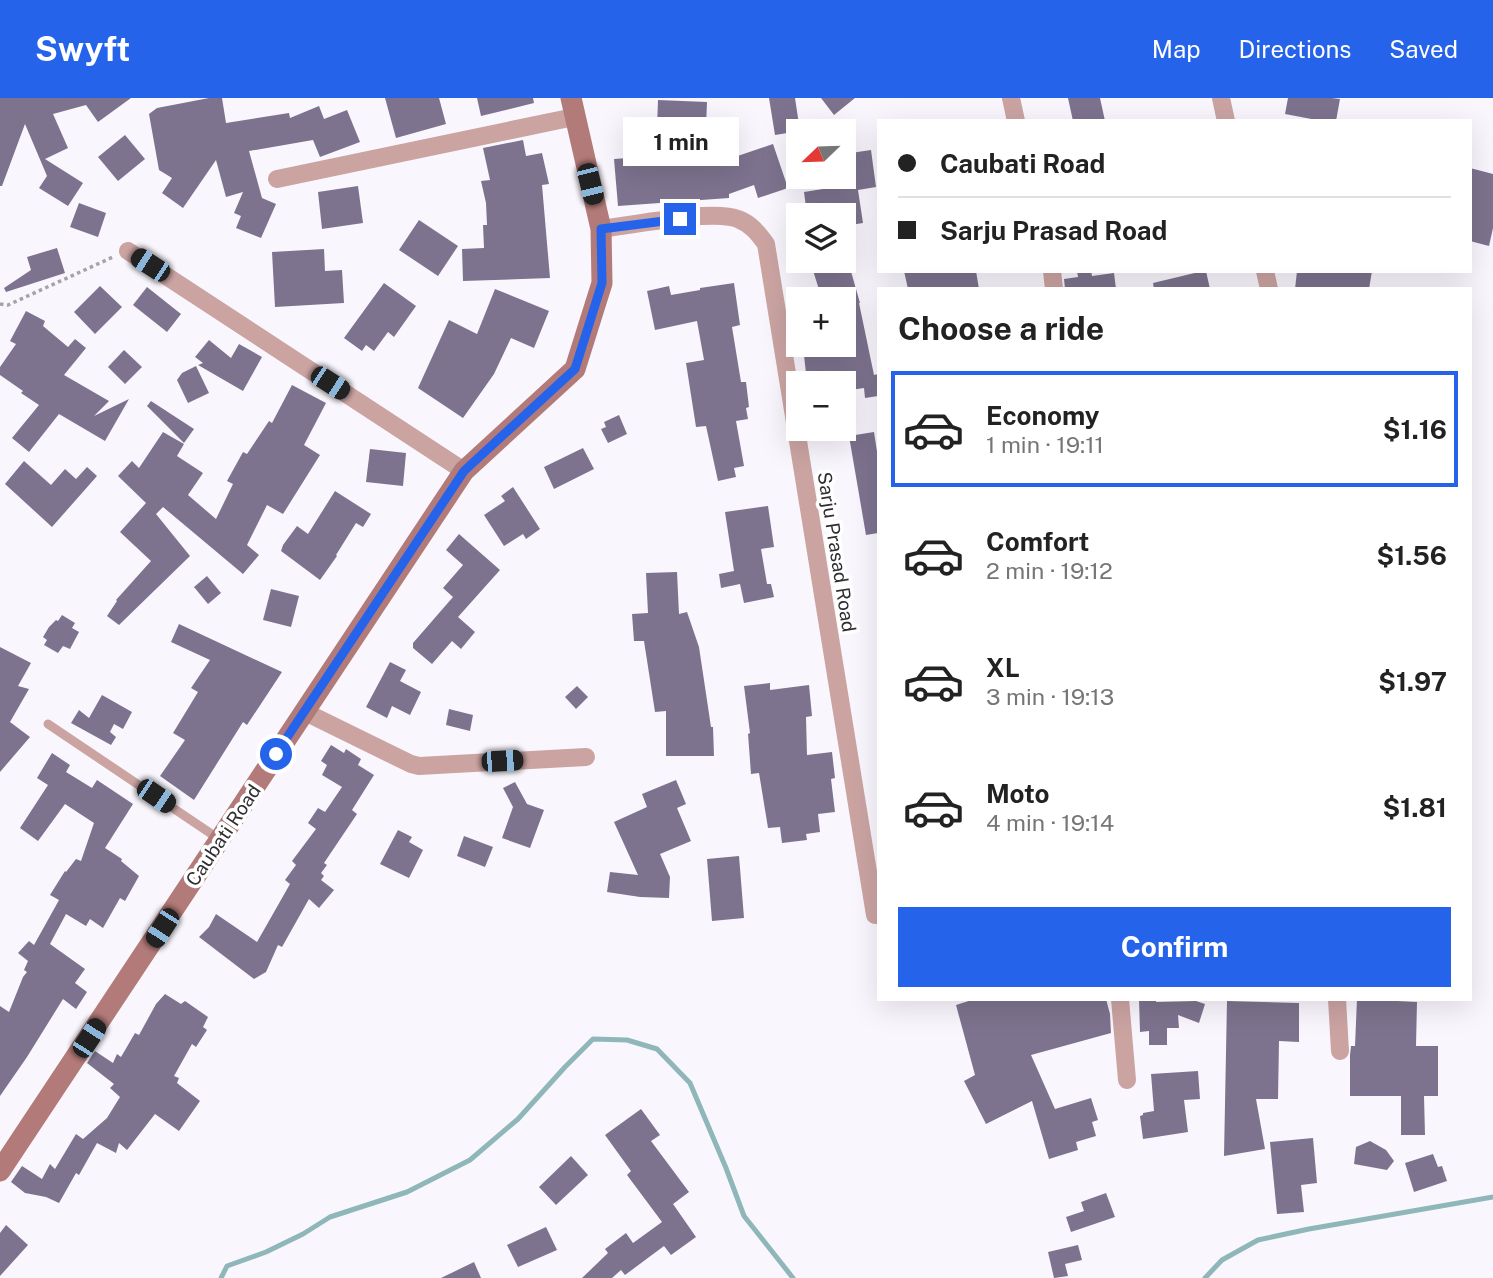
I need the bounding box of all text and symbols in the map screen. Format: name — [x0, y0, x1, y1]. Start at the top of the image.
text: Swyft — [35, 30, 130, 68]
text: Map — [1152, 35, 1201, 63]
text: Directions — [1239, 35, 1351, 63]
text: Saved — [1389, 35, 1458, 63]
callout: 1 min — [622, 117, 738, 166]
north arrow — [786, 119, 856, 189]
map controls — [786, 119, 856, 441]
text: 1 min — [653, 128, 709, 155]
text: Caubati Road — [940, 148, 1105, 179]
car — [575, 161, 606, 207]
route end — [664, 203, 696, 235]
button: layers — [786, 203, 856, 273]
text: Sarju Prasad Road — [940, 215, 1167, 246]
car — [127, 245, 174, 285]
button: + — [786, 287, 856, 357]
text: Choose a ride — [898, 310, 1104, 347]
car — [307, 363, 354, 403]
button: − — [786, 371, 856, 441]
icon: car — [902, 398, 965, 461]
text: Economy — [986, 400, 1099, 431]
text: $1.16 — [1383, 414, 1447, 445]
text: 1 min · 19:11 — [986, 431, 1104, 458]
street label: Sarju Prasad Road — [813, 470, 861, 634]
icon: car — [902, 524, 965, 587]
text: Comfort — [986, 526, 1089, 557]
text: $1.56 — [1376, 540, 1447, 571]
text: 2 min · 19:12 — [986, 557, 1113, 584]
icon: car — [902, 650, 965, 713]
text: XL — [986, 652, 1020, 683]
text: $1.97 — [1378, 666, 1447, 697]
text: 3 min · 19:13 — [986, 683, 1114, 710]
route start — [260, 738, 292, 770]
car — [481, 749, 524, 773]
car — [133, 776, 180, 816]
icon: car — [902, 776, 965, 839]
text: Moto — [986, 778, 1049, 809]
street label: Caubati Road — [181, 780, 265, 890]
text: $1.81 — [1383, 792, 1447, 823]
text: 4 min · 19:14 — [986, 809, 1114, 836]
car — [142, 905, 183, 951]
button: Confirm — [898, 907, 1451, 987]
car — [69, 1015, 110, 1061]

